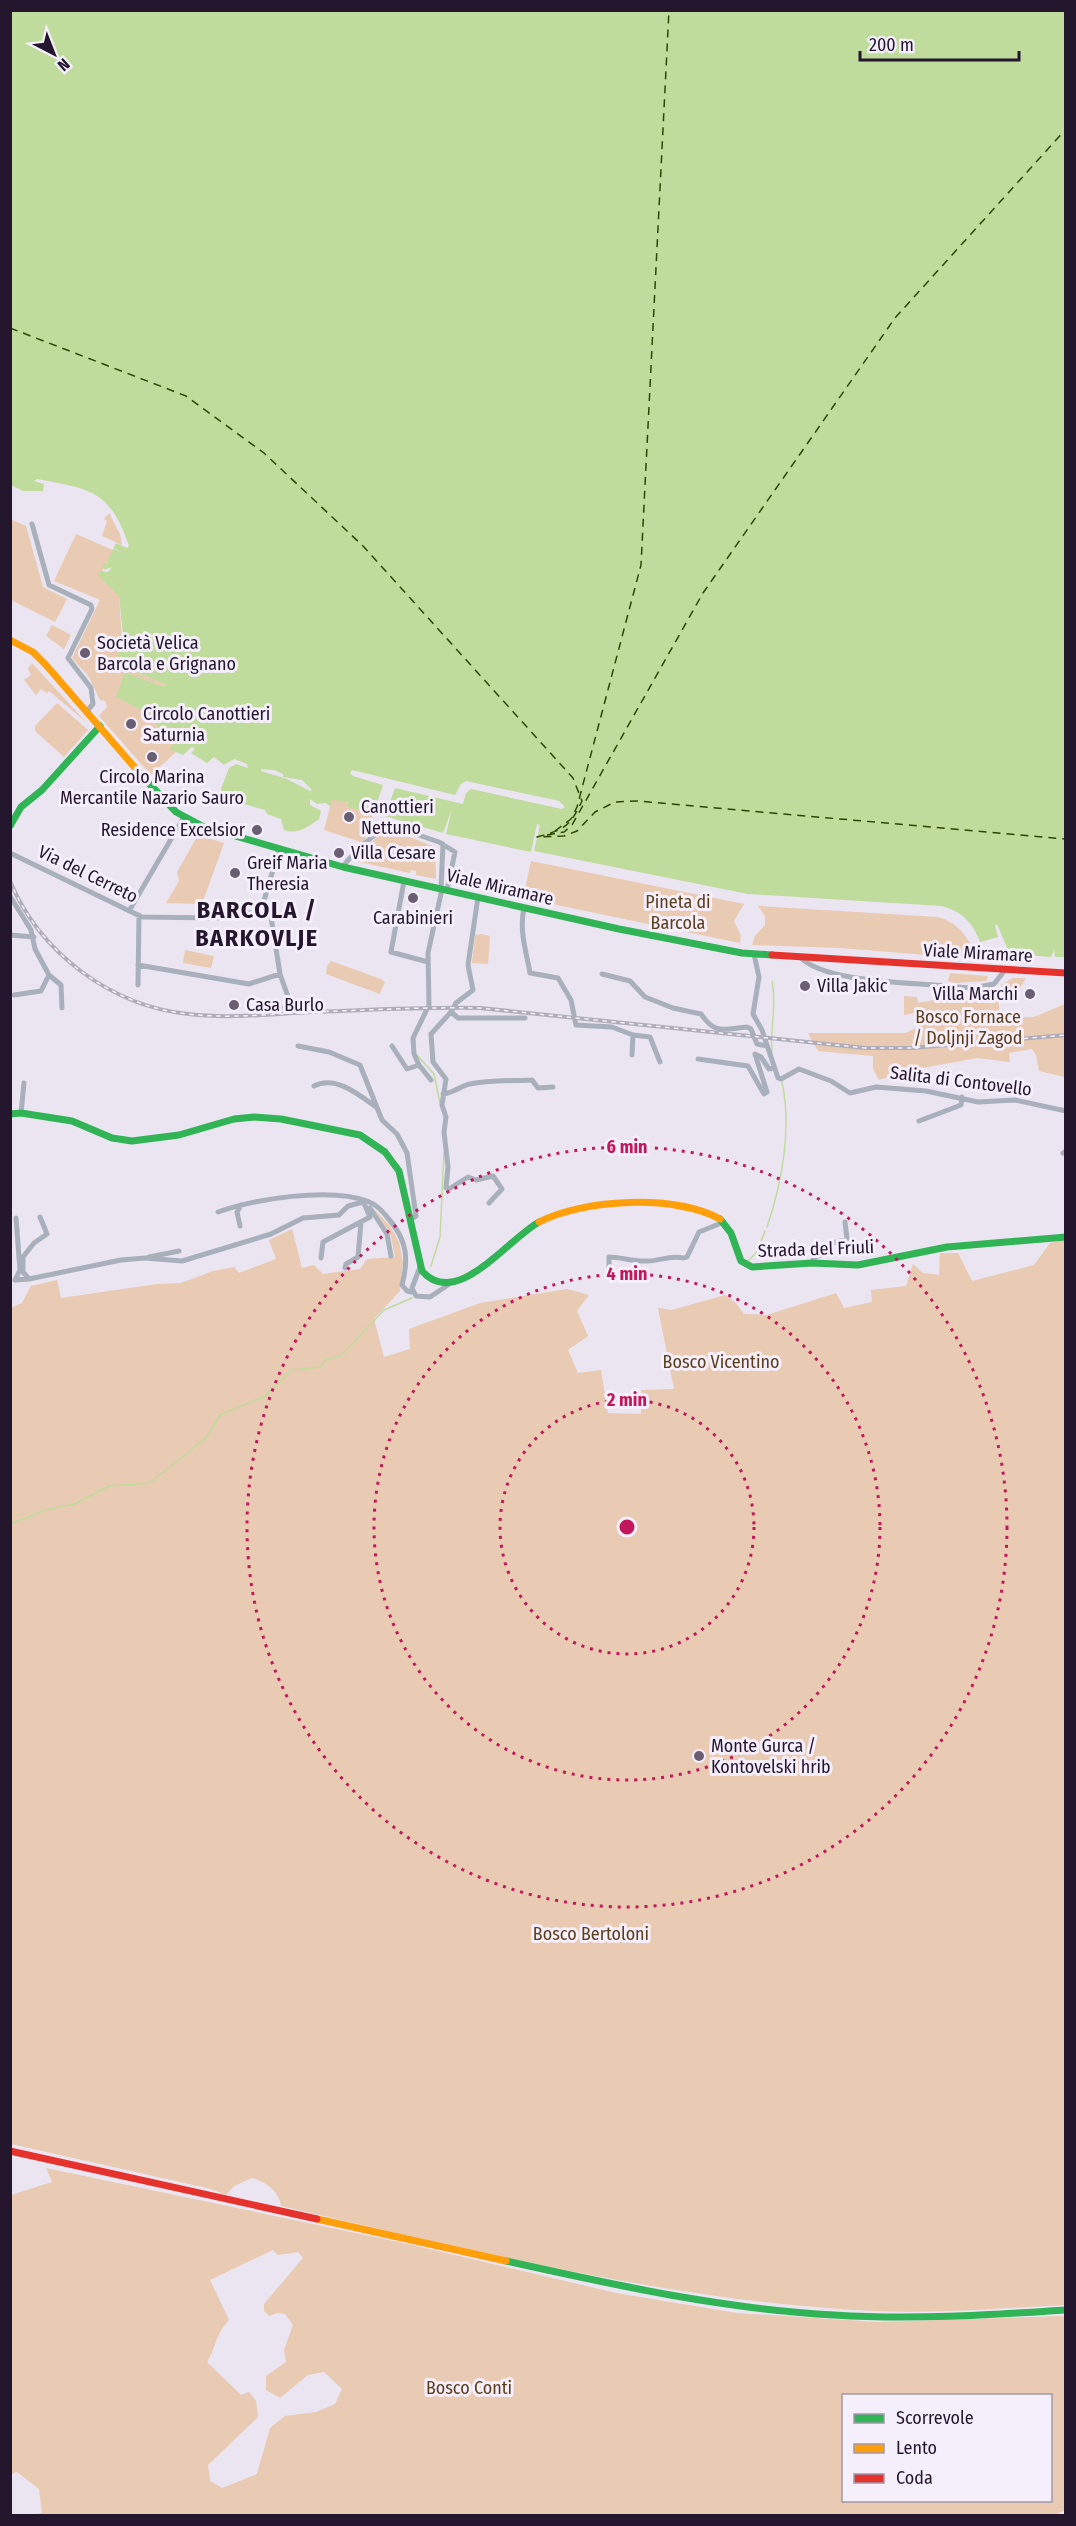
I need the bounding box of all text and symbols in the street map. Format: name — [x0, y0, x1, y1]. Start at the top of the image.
north arrow — [24, 24, 84, 84]
scale bar — [860, 24, 1019, 62]
text: 200 m — [869, 34, 914, 56]
text: N — [54, 55, 74, 75]
place label: Società Velica Barcola e Grignano — [97, 632, 236, 675]
marker: Società Velica Barcola e Grignano — [78, 646, 92, 660]
place label: Circolo Canottieri Saturnia — [143, 703, 270, 746]
marker: Circolo Canottieri Saturnia — [124, 717, 138, 731]
marker: Circolo Marina Mercantile Nazario Sauro — [145, 750, 159, 764]
place label: Circolo Marina Mercantile Nazario Sauro — [60, 766, 244, 809]
place label: Canottieri Nettuno — [361, 796, 434, 839]
marker: Canottieri Nettuno — [342, 810, 356, 824]
place label: Residence Excelsior — [101, 819, 246, 841]
marker: Residence Excelsior — [250, 823, 264, 837]
street label: Via del Cerreto — [35, 840, 141, 908]
place label: Villa Cesare — [351, 842, 436, 864]
marker: Villa Cesare — [332, 846, 346, 860]
place label: Greif Maria Theresia — [247, 852, 328, 895]
street label: Viale Miramare — [444, 864, 556, 910]
marker: Greif Maria Theresia — [228, 866, 242, 880]
marker: Carabinieri — [406, 891, 420, 905]
park label: Pineta di Barcola — [645, 891, 711, 934]
district label: BARCOLA / BARKOVLJE — [195, 896, 319, 952]
place label: Carabinieri — [373, 907, 453, 929]
street label: Viale Miramare — [923, 939, 1033, 967]
place label: Villa Jakic — [817, 975, 888, 997]
marker: Villa Jakic — [798, 979, 812, 993]
place label: Villa Marchi — [933, 983, 1018, 1005]
marker: Villa Marchi — [1023, 987, 1037, 1001]
place label: Casa Burlo — [246, 994, 324, 1016]
marker: Casa Burlo — [227, 998, 241, 1012]
park label: Bosco Fornace / Doljnji Zagod — [914, 1006, 1022, 1049]
street label: Salita di Contovello — [889, 1061, 1033, 1101]
text: 6 min — [607, 1136, 648, 1158]
street label: Strada del Friuli — [757, 1236, 875, 1262]
text: 4 min — [607, 1263, 647, 1285]
park label: Bosco Vicentino — [663, 1351, 779, 1373]
text: 2 min — [606, 1389, 647, 1411]
centre of rings — [617, 1517, 637, 1537]
place label: Monte Gurca / Kontovelski hrib — [711, 1735, 831, 1778]
marker: Monte Gurca / Kontovelski hrib — [692, 1749, 706, 1763]
park label: Bosco Bertoloni — [533, 1923, 649, 1945]
park label: Bosco Conti — [426, 2377, 512, 2399]
legend — [842, 2394, 1052, 2502]
text: Scorrevole — [896, 2407, 974, 2429]
text: Lento — [896, 2437, 937, 2459]
text: Coda — [896, 2467, 933, 2489]

